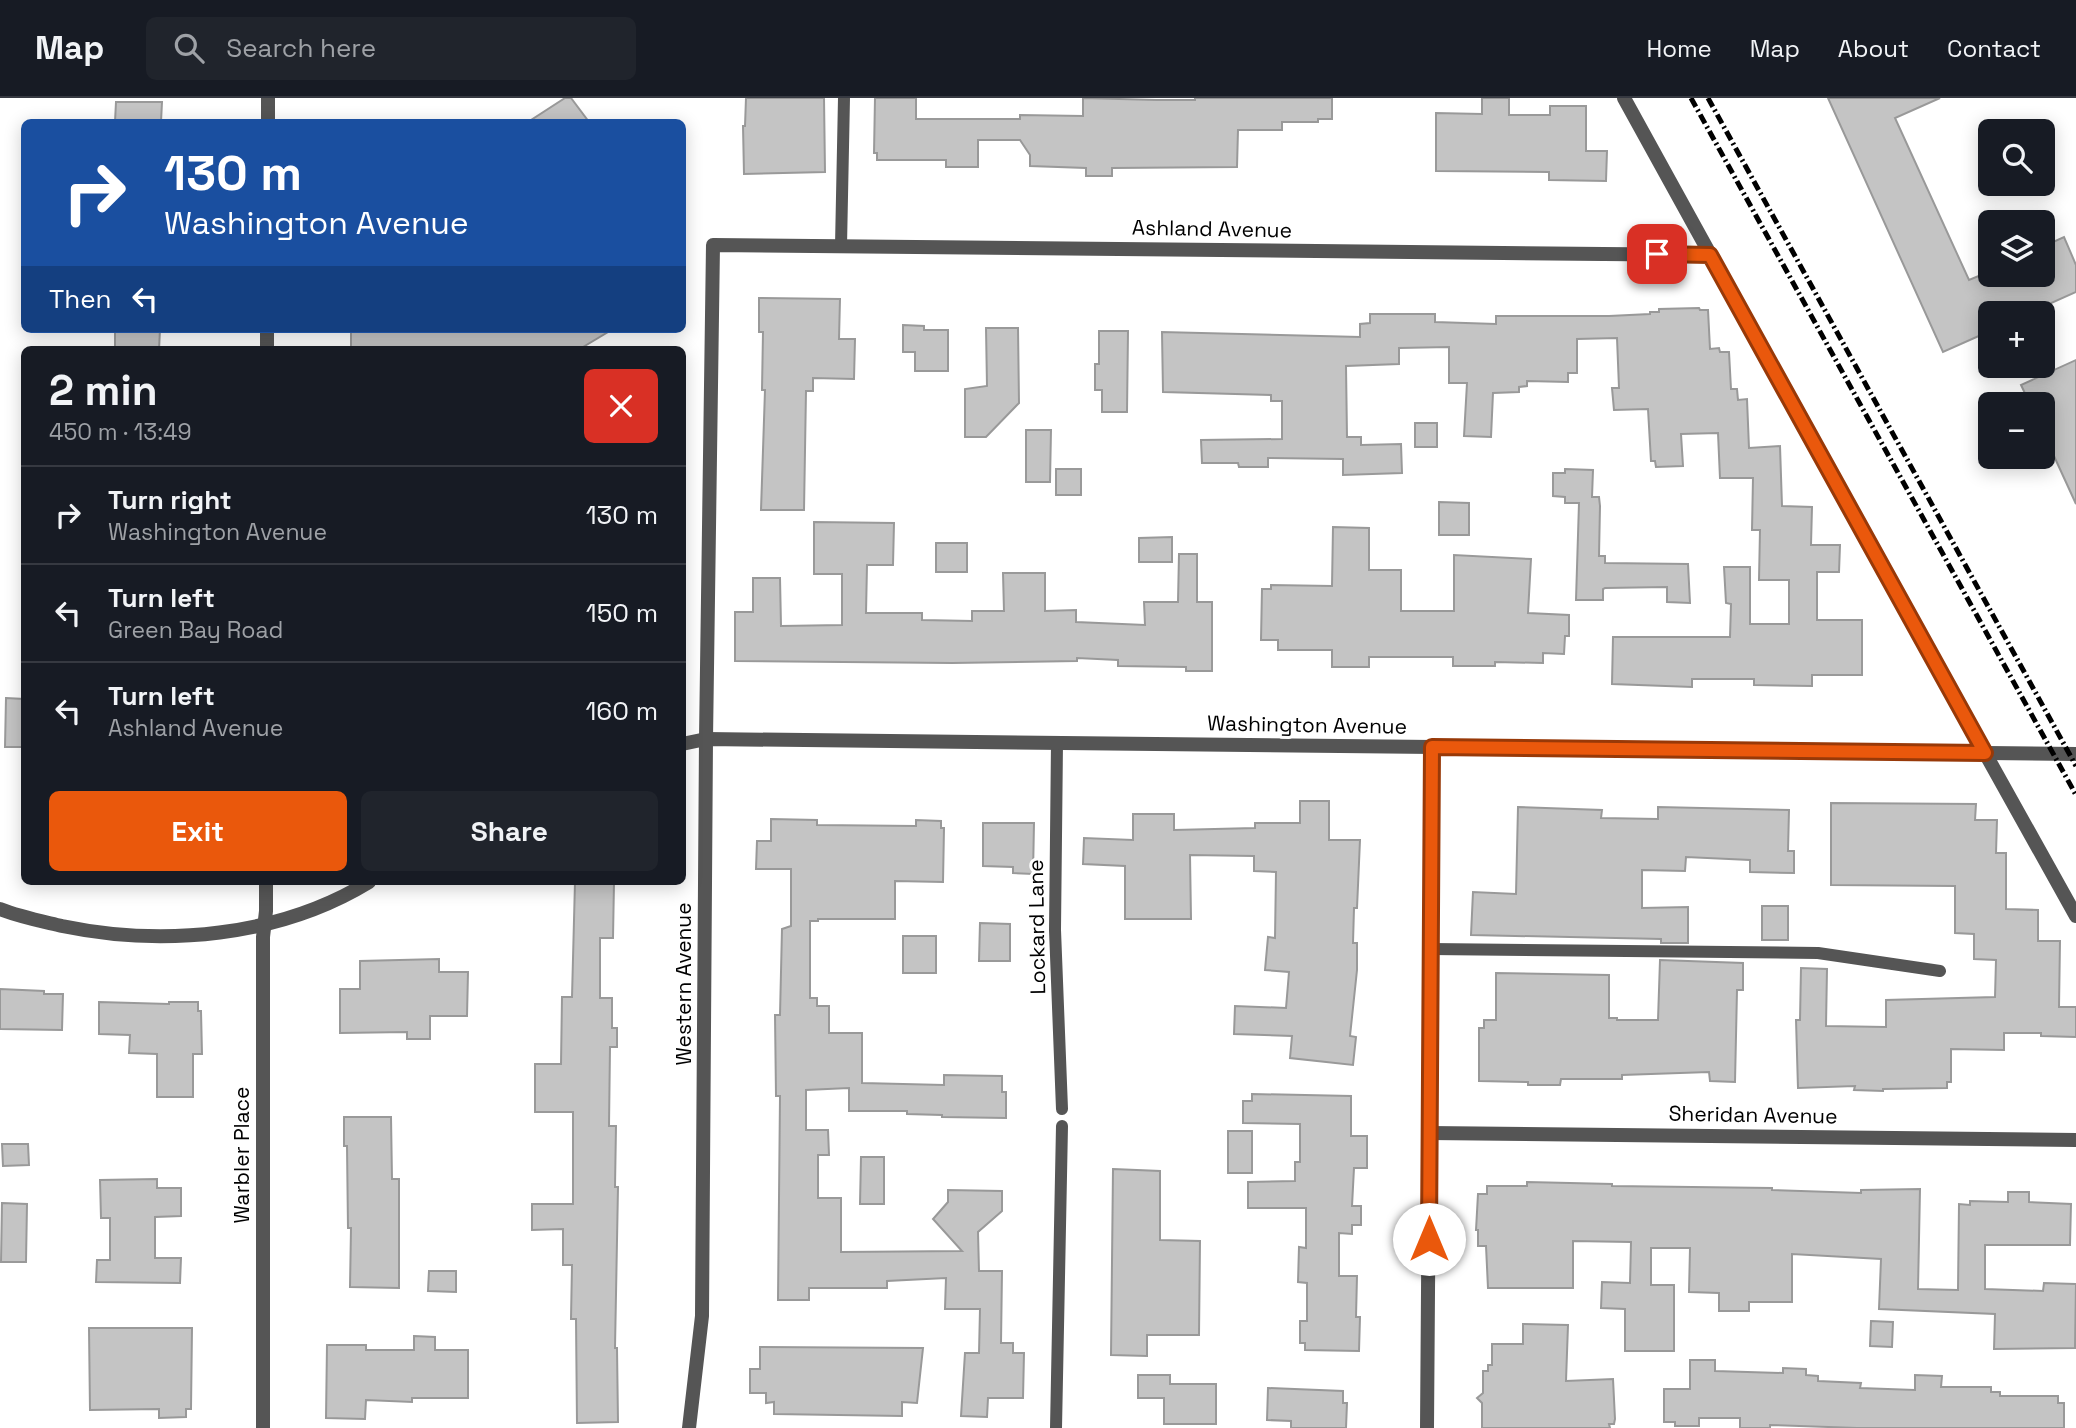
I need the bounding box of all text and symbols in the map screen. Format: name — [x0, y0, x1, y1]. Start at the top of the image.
search box — [146, 17, 636, 80]
text: Map — [35, 27, 104, 69]
icon: search — [170, 29, 208, 67]
text: Search here — [226, 31, 376, 65]
text: Home — [1646, 33, 1712, 64]
text: Map — [1750, 33, 1800, 64]
text: About — [1838, 33, 1909, 64]
text: Contact — [1947, 33, 2041, 64]
map controls — [1978, 119, 2055, 469]
button: search — [1978, 119, 2055, 196]
text: 130 m — [164, 142, 302, 204]
icon: right — [49, 147, 140, 238]
text: Washington Avenue — [164, 203, 469, 243]
button: layers — [1978, 210, 2055, 287]
street label: Ashland Avenue — [1132, 214, 1292, 243]
pin — [1627, 224, 1687, 284]
icon: arrive — [1638, 235, 1676, 273]
icon: left — [126, 280, 164, 318]
text: Then — [49, 282, 112, 316]
button: + — [1978, 301, 2055, 378]
text: 2 min — [49, 364, 158, 417]
button: close — [584, 369, 658, 443]
button: − — [1978, 392, 2055, 469]
text: 450 m · 13:49 — [49, 417, 192, 447]
text: Turn right — [108, 483, 232, 517]
icon: right — [49, 496, 87, 534]
text: 130 m — [586, 498, 658, 532]
text: Washington Avenue — [108, 517, 327, 547]
text: Turn left — [108, 581, 215, 615]
icon: left — [49, 594, 87, 632]
text: 150 m — [586, 596, 658, 630]
text: Green Bay Road — [108, 615, 283, 645]
text: Turn left — [108, 679, 215, 713]
icon: left — [49, 692, 87, 730]
text: 160 m — [586, 694, 658, 728]
street label: Washington Avenue — [1207, 709, 1407, 740]
text: Ashland Avenue — [108, 713, 283, 743]
button: Exit — [49, 791, 347, 871]
button: Share — [361, 791, 658, 871]
street label: Lockard Lane — [1022, 859, 1051, 995]
street label: Western Avenue — [670, 902, 697, 1066]
street label: Warbler Place — [228, 1086, 255, 1224]
street label: Sheridan Avenue — [1668, 1100, 1838, 1129]
position arrow — [1392, 1202, 1466, 1276]

